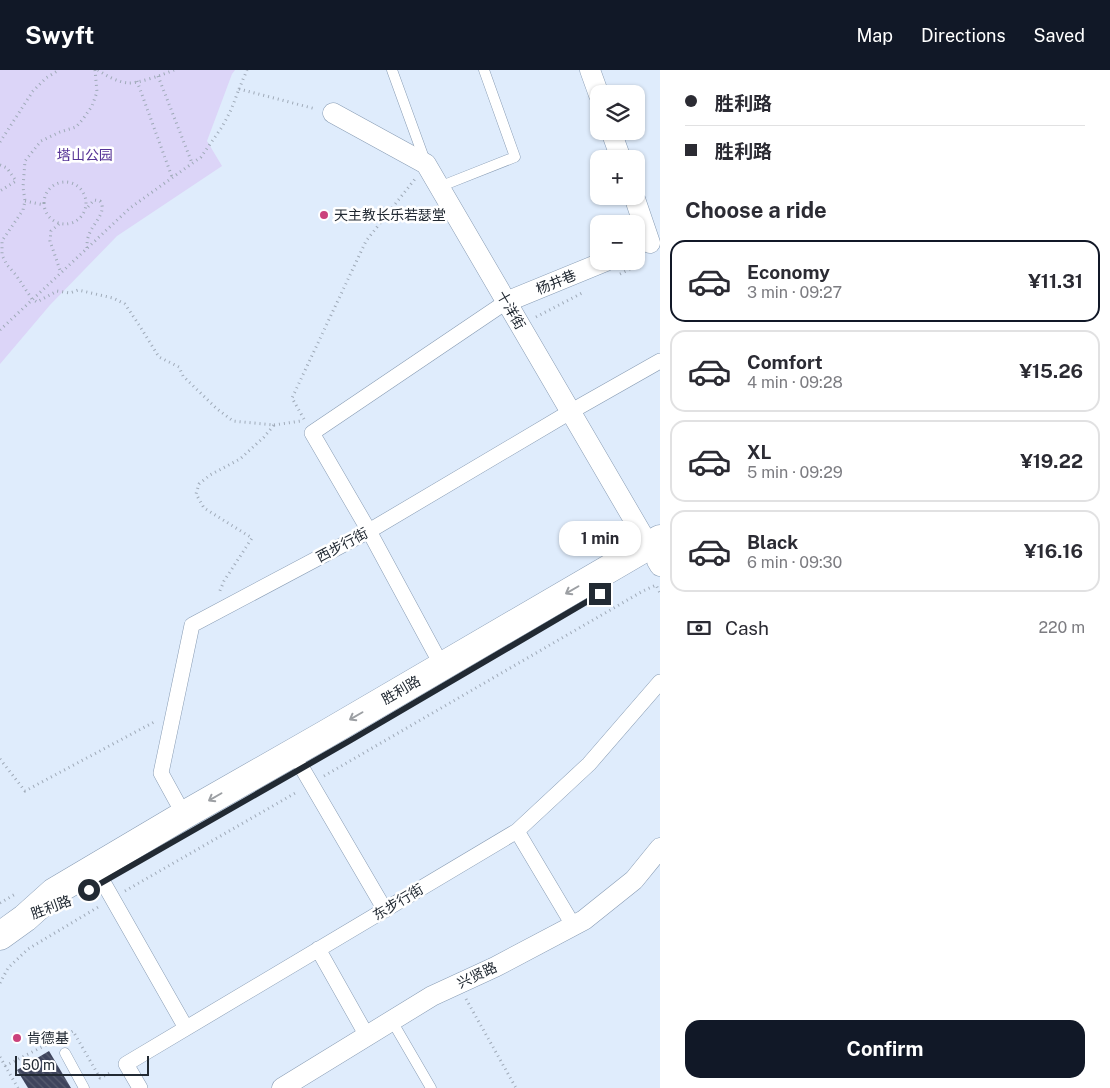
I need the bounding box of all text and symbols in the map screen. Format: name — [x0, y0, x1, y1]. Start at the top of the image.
text: Swyft — [25, 21, 94, 49]
text: Map — [856, 25, 893, 46]
text: Directions — [921, 25, 1006, 46]
text: Saved — [1034, 25, 1085, 46]
map controls — [590, 85, 645, 270]
button: layers — [590, 85, 645, 140]
text: 胜利路 — [715, 92, 772, 114]
text: 胜利路 — [715, 140, 772, 162]
park label: 塔山公园 — [57, 147, 113, 163]
button: + — [590, 150, 645, 205]
text: Choose a ride — [685, 197, 827, 223]
place label: 天主教长乐若瑟堂 — [334, 207, 446, 223]
marker: 天主教长乐若瑟堂 — [318, 209, 330, 221]
button: − — [590, 215, 645, 270]
icon: car — [687, 259, 732, 304]
text: Economy — [747, 261, 830, 283]
street label: 杨井巷 — [534, 267, 578, 297]
text: ¥11.31 — [1028, 270, 1083, 292]
text: 3 min · 09:27 — [747, 283, 842, 302]
street label: 十洋街 — [494, 288, 528, 332]
icon: car — [687, 349, 732, 394]
text: Comfort — [747, 351, 823, 373]
text: ¥15.26 — [1019, 360, 1083, 382]
text: 4 min · 09:28 — [747, 373, 843, 392]
icon: car — [687, 439, 732, 484]
text: XL — [747, 441, 772, 463]
text: ¥19.22 — [1020, 450, 1083, 472]
text: 5 min · 09:29 — [747, 463, 843, 482]
callout: 1 min — [559, 522, 641, 556]
street label: 西步行街 — [314, 525, 370, 565]
text: 1 min — [581, 529, 619, 548]
icon: car — [687, 529, 732, 574]
text: Black — [747, 531, 798, 553]
text: ¥16.16 — [1024, 540, 1083, 562]
text: 6 min · 09:30 — [747, 553, 842, 572]
route end — [589, 583, 611, 605]
one-way arrow — [566, 585, 580, 595]
icon: cash — [685, 614, 713, 642]
text: Cash — [725, 617, 769, 639]
text: 220 m — [1038, 618, 1085, 637]
street label: 胜利路 — [379, 673, 423, 707]
one-way arrow — [349, 711, 364, 721]
one-way arrow — [209, 792, 223, 802]
route start — [78, 879, 100, 901]
street label: 东步行街 — [370, 881, 426, 923]
street label: 胜利路 — [29, 892, 73, 922]
street label: 兴贤路 — [455, 959, 499, 991]
button: Confirm — [685, 1020, 1085, 1078]
place label: 肯德基 — [27, 1030, 69, 1046]
marker: 肯德基 — [11, 1032, 23, 1044]
scale bar — [15, 1053, 149, 1076]
text: 50 m — [22, 1057, 55, 1073]

